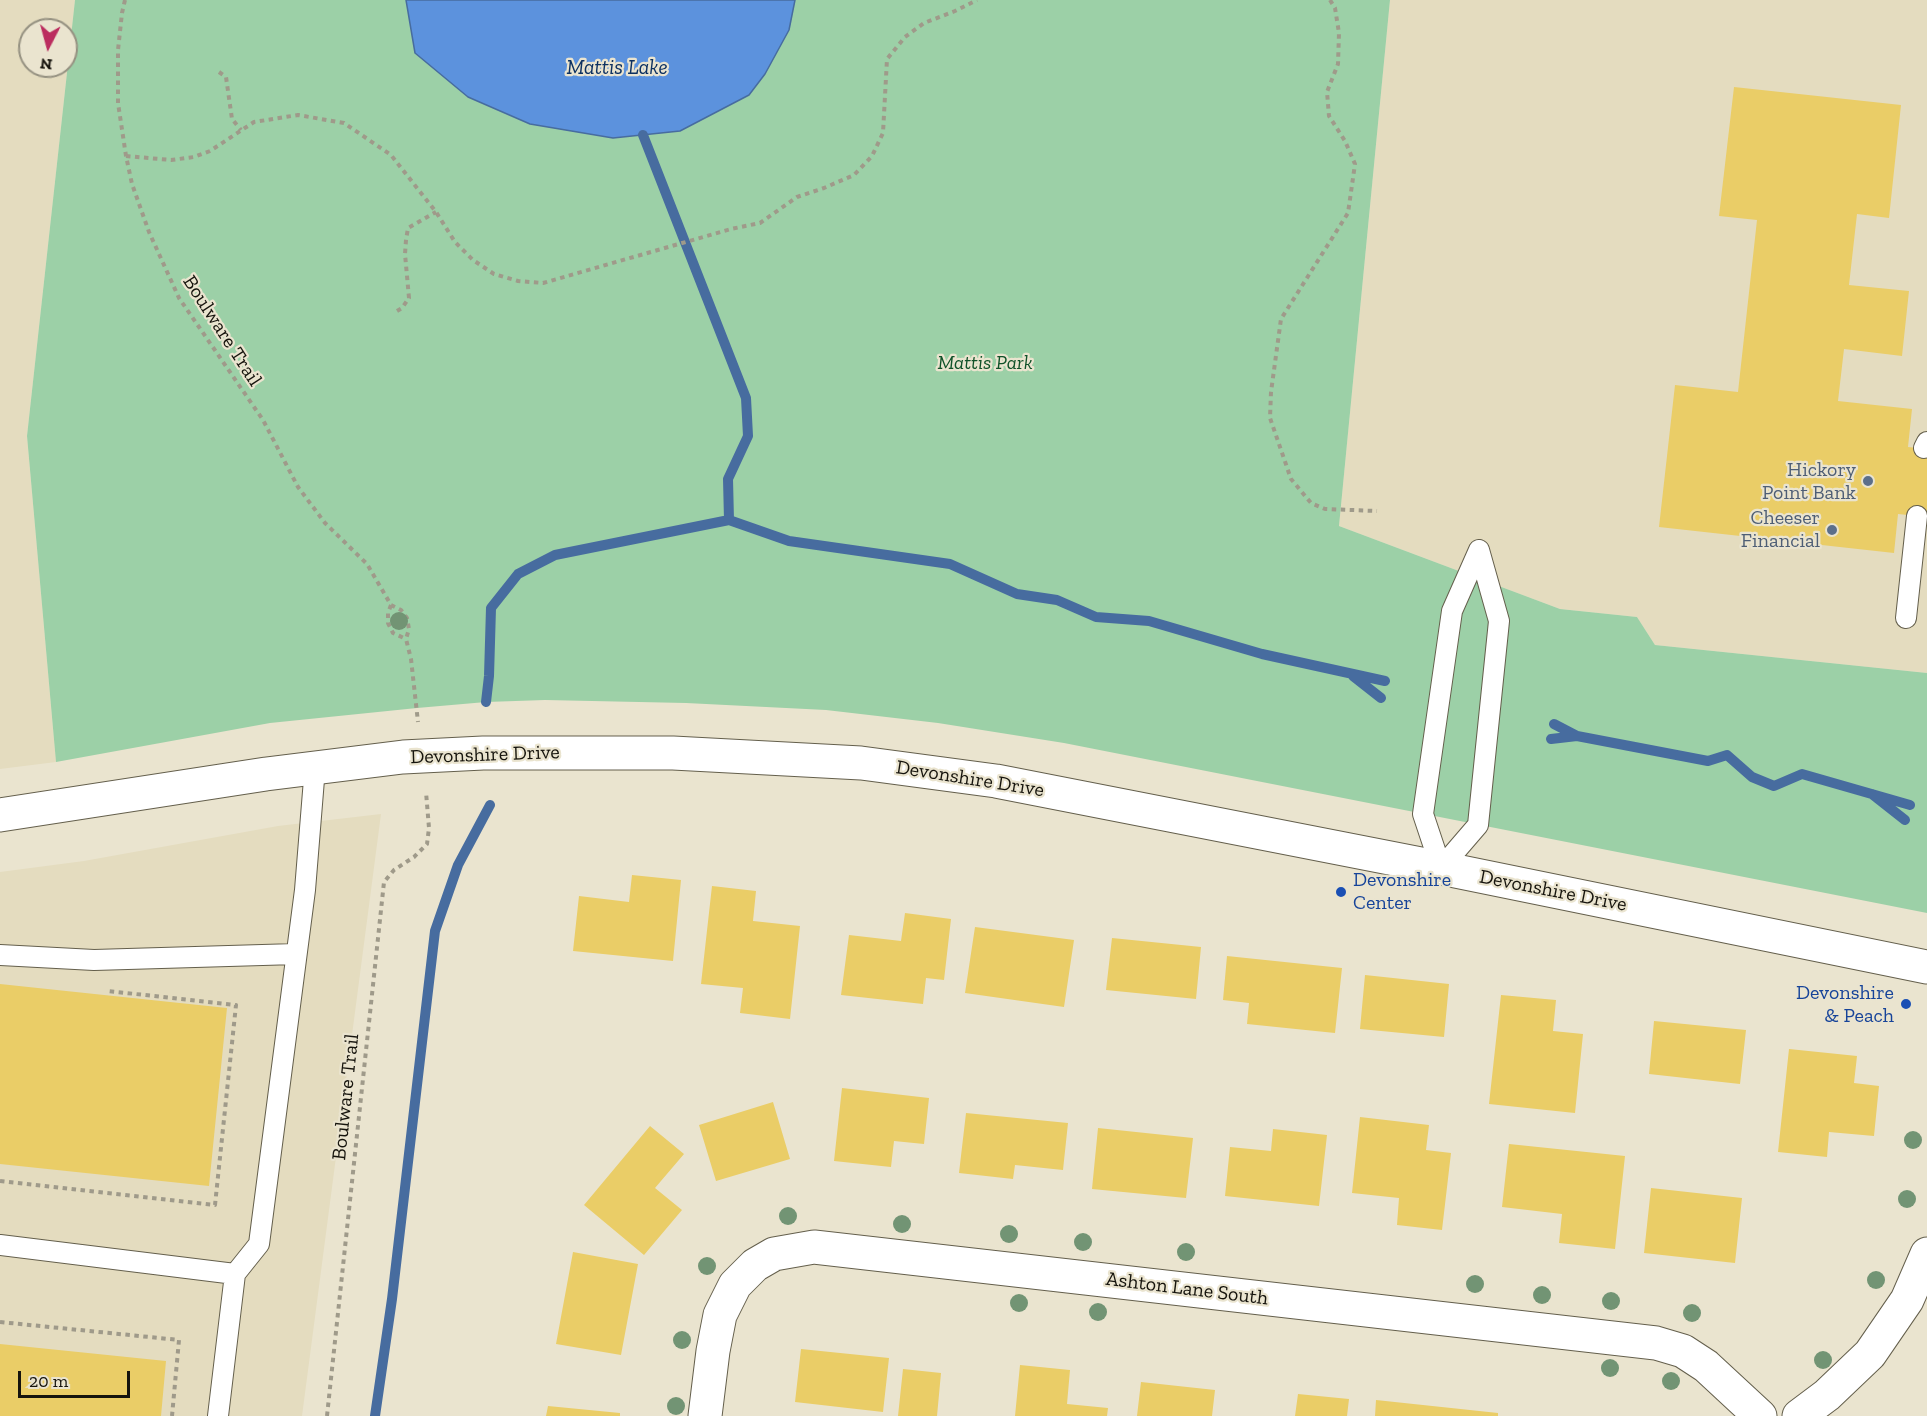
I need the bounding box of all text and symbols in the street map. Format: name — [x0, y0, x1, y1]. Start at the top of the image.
north arrow — [18, 18, 78, 78]
text: N — [39, 54, 53, 74]
water label: Mattis Lake — [566, 55, 668, 81]
street label: Boulware Trail — [177, 271, 267, 391]
park label: Mattis Park — [937, 351, 1033, 375]
place label: Hickory Point Bank — [1762, 458, 1856, 505]
marker: Hickory Point Bank — [1861, 474, 1875, 488]
place label: Cheeser Financial — [1741, 506, 1820, 553]
marker: Cheeser Financial — [1825, 523, 1839, 537]
street label: Devonshire Drive — [410, 740, 560, 770]
street label: Devonshire Drive — [894, 755, 1046, 803]
street label: Devonshire Drive — [1477, 865, 1629, 917]
place label: Devonshire Center — [1353, 868, 1451, 915]
marker: Devonshire Center — [1334, 885, 1348, 899]
place label: Devonshire & Peach — [1796, 981, 1894, 1028]
marker: Devonshire & Peach — [1899, 997, 1913, 1011]
street label: Boulware Trail — [327, 1033, 365, 1161]
street label: Ashton Lane South — [1104, 1267, 1270, 1311]
scale bar — [21, 1359, 134, 1397]
text: 20 m — [29, 1370, 68, 1392]

